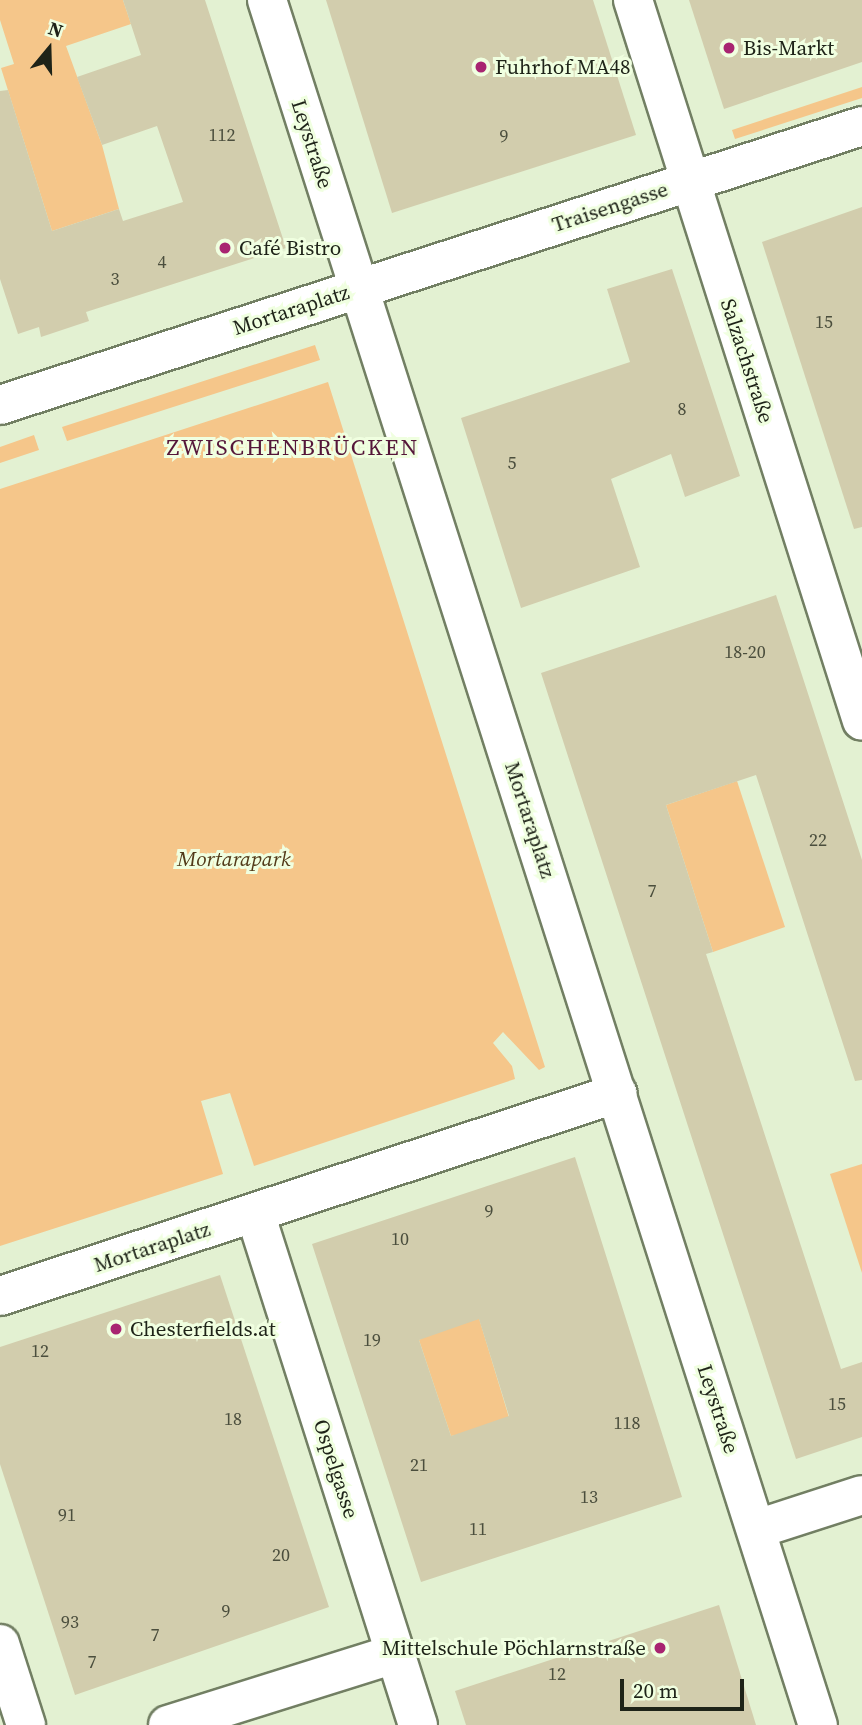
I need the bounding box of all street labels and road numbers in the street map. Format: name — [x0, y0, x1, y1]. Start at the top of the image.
street label: Leystraße — [286, 96, 338, 192]
street label: Traisengasse — [549, 176, 671, 238]
street label: Mortaraplatz — [230, 279, 352, 341]
street label: Salzachstraße — [715, 296, 779, 426]
street label: Mortaraplatz — [499, 759, 561, 881]
street label: Mortaraplatz — [91, 1216, 213, 1278]
street label: Leystraße — [692, 1361, 744, 1457]
street label: Ospelgasse — [308, 1416, 364, 1522]

